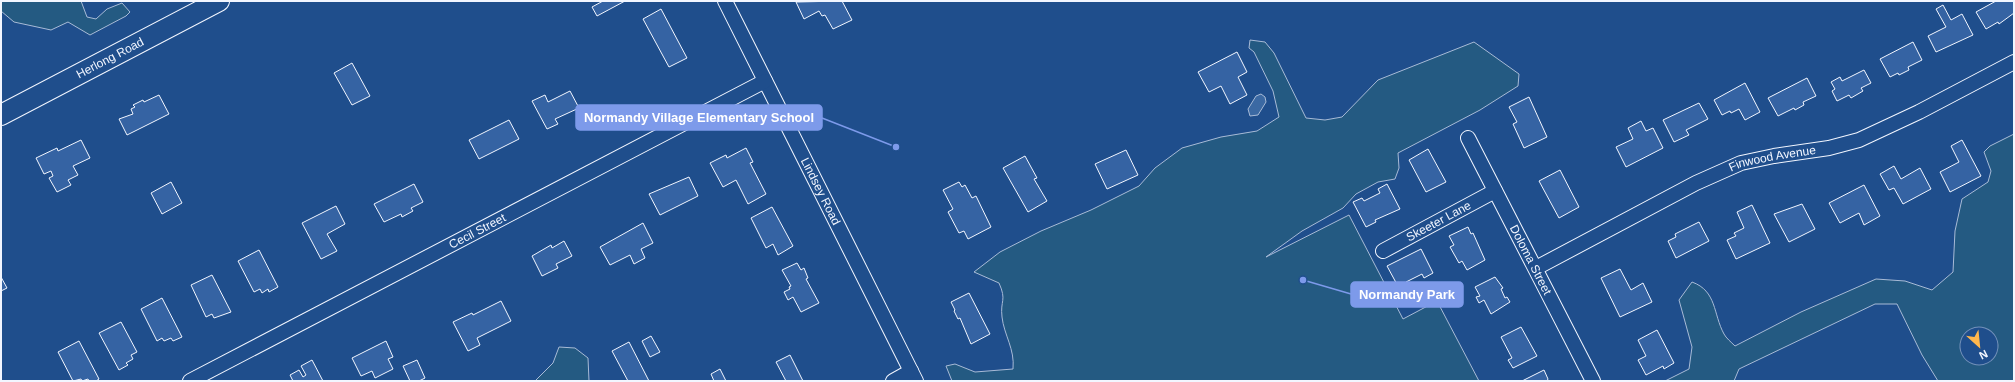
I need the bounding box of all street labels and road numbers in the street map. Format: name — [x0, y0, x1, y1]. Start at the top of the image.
street label: Herlong Road — [74, 35, 146, 81]
street label: Finwood Avenue — [1727, 143, 1817, 175]
street label: Lindsey Road — [798, 155, 843, 227]
street label: Skeeter Lane — [1404, 198, 1474, 244]
street label: Cecil Street — [446, 210, 509, 252]
street label: Doloma Street — [1507, 222, 1555, 298]

